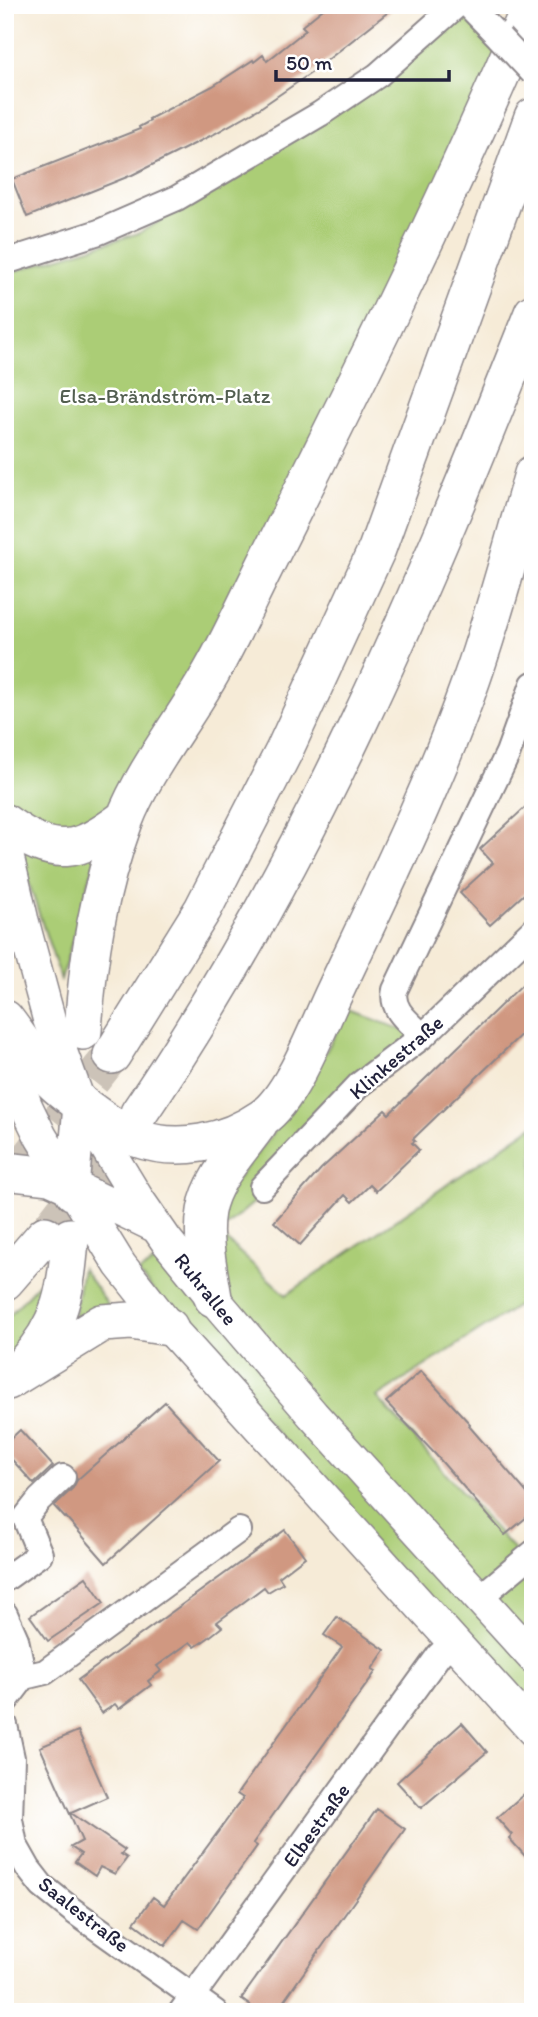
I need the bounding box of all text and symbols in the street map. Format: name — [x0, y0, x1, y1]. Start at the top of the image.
scale bar — [276, 38, 449, 82]
text: 50 m — [286, 50, 333, 75]
park label: Elsa-Brändström-Platz — [60, 383, 271, 408]
street label: Klinkestraße — [344, 1009, 448, 1105]
street label: Ruhrallee — [169, 1248, 243, 1330]
street label: Elbestraße — [277, 1778, 355, 1872]
street label: Saalestraße — [34, 1871, 134, 1957]

